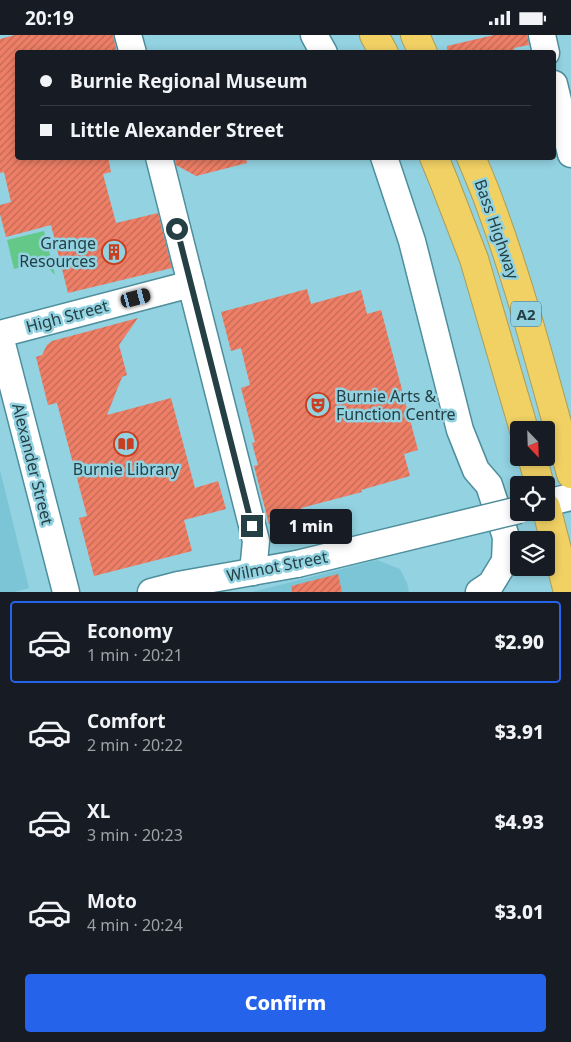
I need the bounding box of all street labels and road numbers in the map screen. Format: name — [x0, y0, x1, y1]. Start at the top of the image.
street label: Bass Highway — [470, 176, 525, 283]
street label: High Street — [23, 294, 111, 338]
road number: A2 — [511, 301, 541, 327]
street label: Alexander Street — [7, 401, 59, 527]
street label: Wilmot Street — [225, 545, 330, 587]

